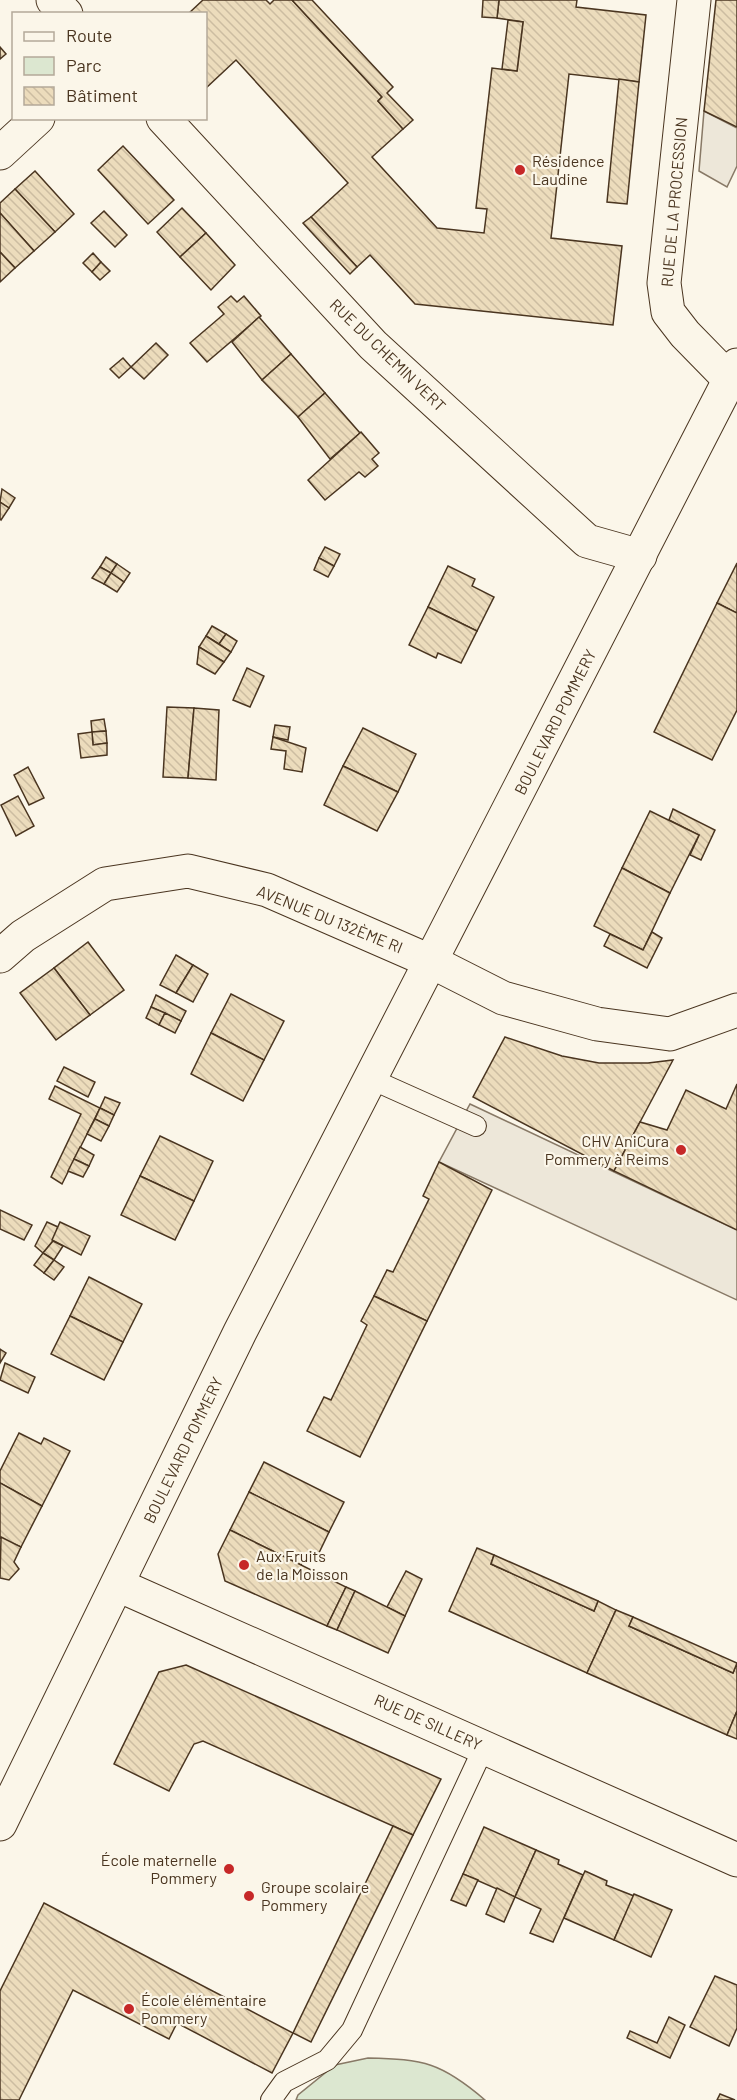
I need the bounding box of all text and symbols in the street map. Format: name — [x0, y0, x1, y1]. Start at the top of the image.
legend — [12, 12, 207, 120]
text: Route — [66, 24, 112, 46]
text: Parc — [66, 54, 102, 76]
text: Bâtiment — [66, 84, 138, 106]
street label: RUE DE LA PROCESSION — [657, 116, 690, 288]
place label: Résidence Laudine — [532, 151, 604, 188]
marker: Résidence Laudine — [513, 163, 527, 177]
street label: RUE DU CHEMIN VERT — [326, 294, 450, 415]
street label: BOULEVARD POMMERY — [510, 646, 599, 798]
street label: AVENUE DU 132ÈME RI — [254, 881, 406, 957]
place label: CHV AniCura Pommery à Reims — [545, 1131, 669, 1168]
marker: CHV AniCura Pommery à Reims — [674, 1143, 688, 1157]
street label: BOULEVARD POMMERY — [139, 1373, 226, 1526]
place label: Aux Fruits de la Moisson — [256, 1546, 348, 1583]
marker: Aux Fruits de la Moisson — [237, 1558, 251, 1572]
street label: RUE DE SILLERY — [371, 1689, 485, 1754]
place label: École maternelle Pommery — [101, 1850, 218, 1887]
marker: École maternelle Pommery — [222, 1862, 236, 1876]
place label: Groupe scolaire Pommery — [261, 1877, 369, 1914]
marker: Groupe scolaire Pommery — [242, 1889, 256, 1903]
place label: École élémentaire Pommery — [141, 1990, 266, 2027]
marker: École élémentaire Pommery — [122, 2002, 136, 2016]

